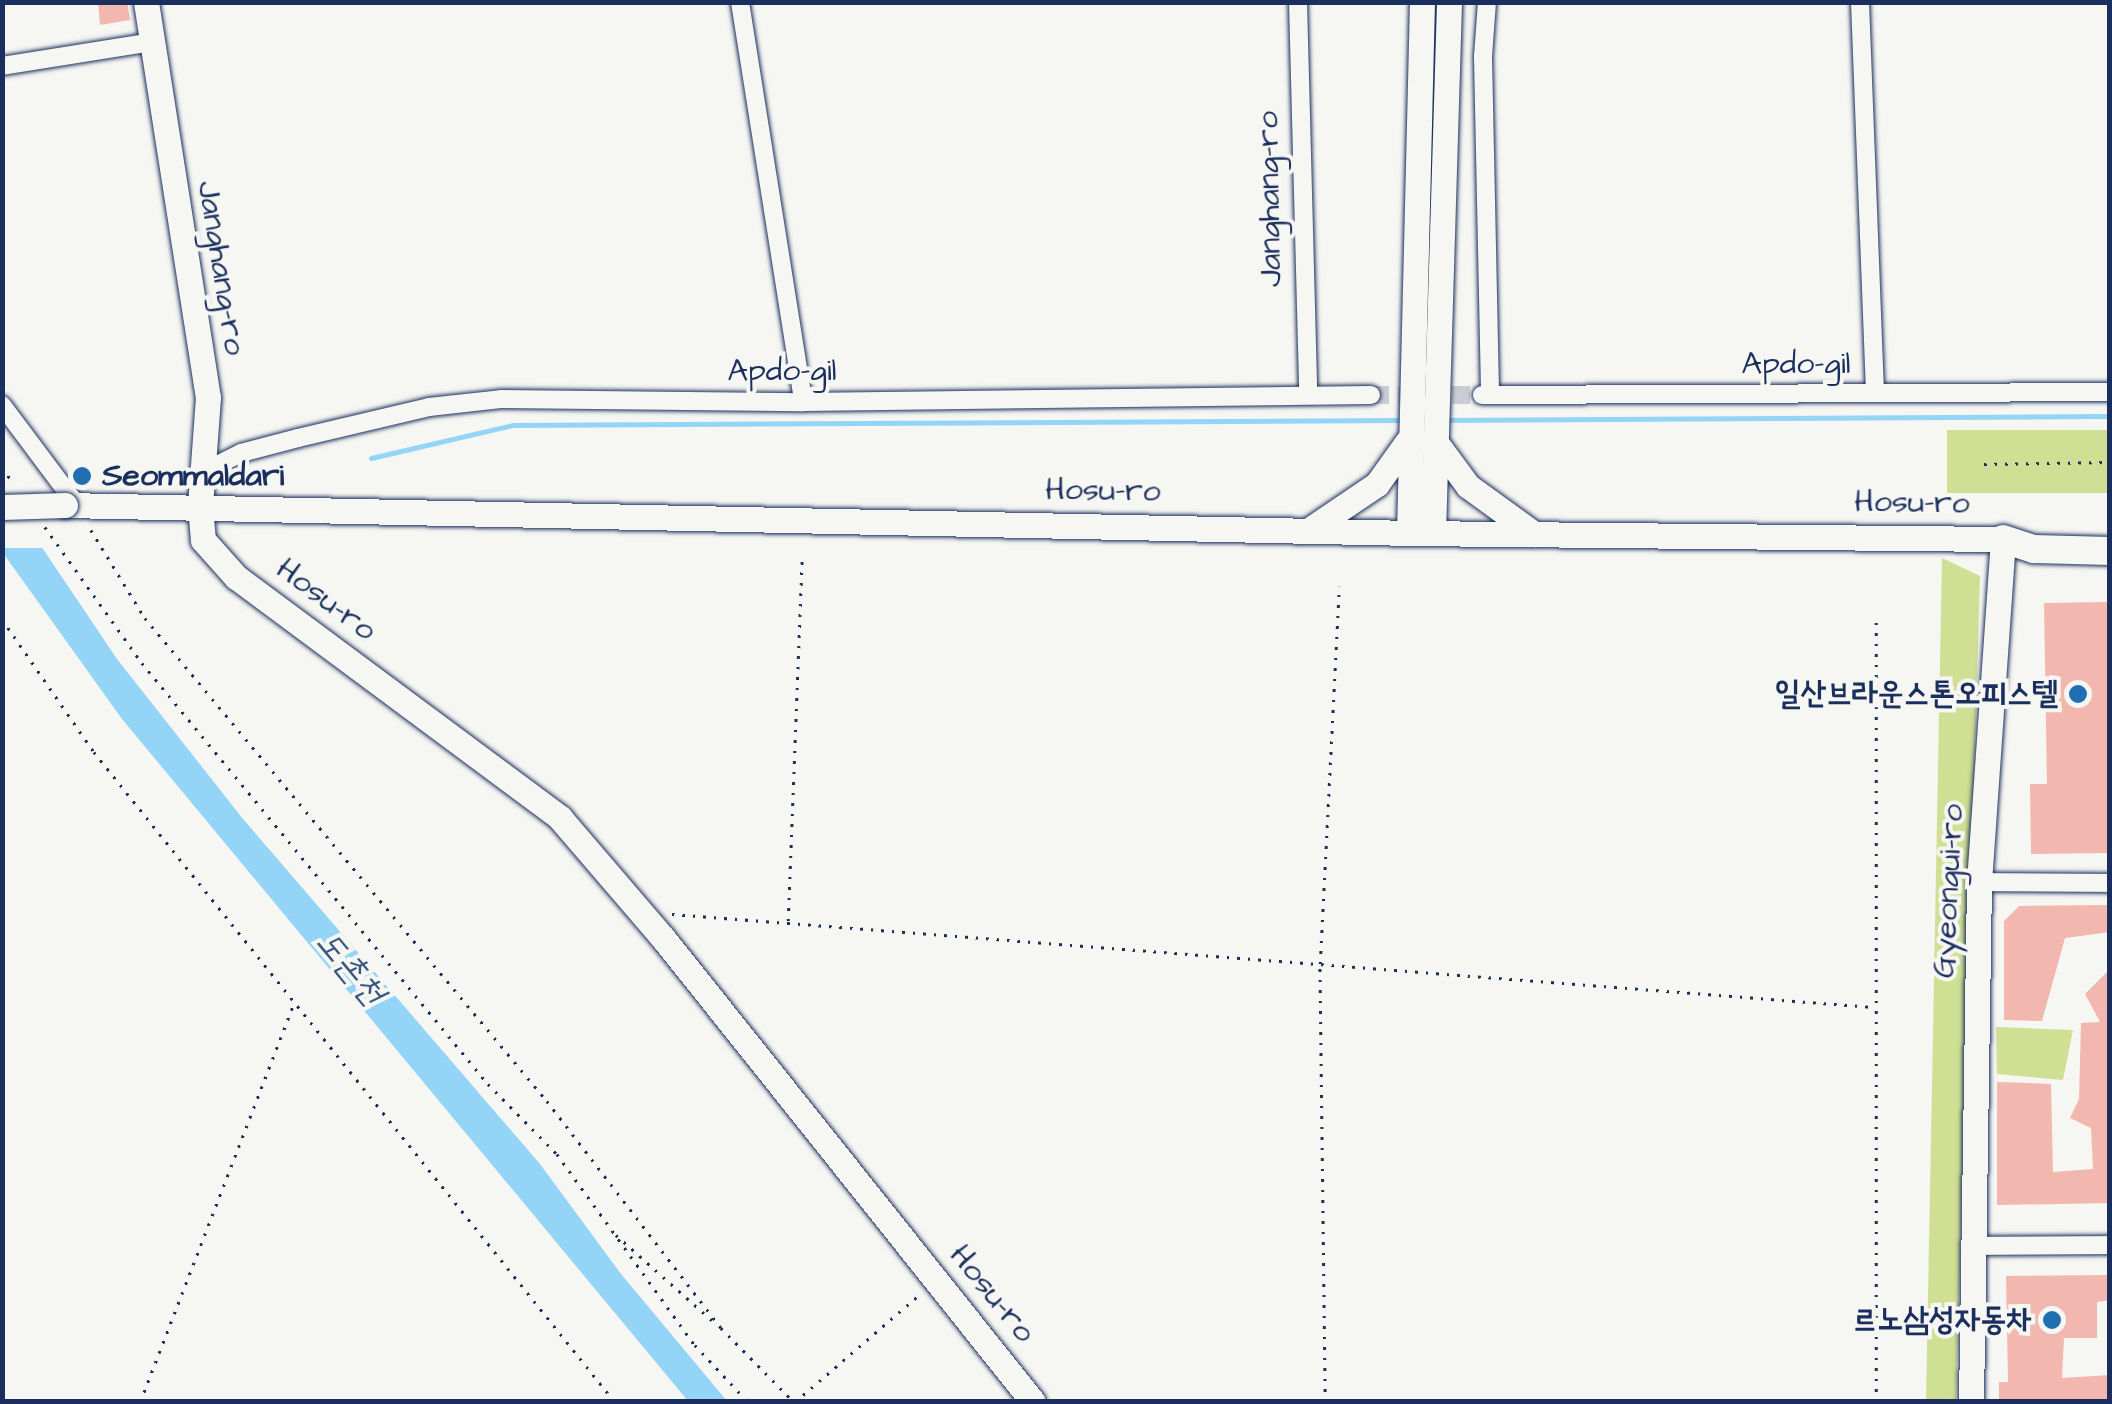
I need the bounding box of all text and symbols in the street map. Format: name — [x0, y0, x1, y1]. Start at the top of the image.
street label: Janghang-ro — [1249, 111, 1291, 287]
street label: Janghang-ro — [188, 178, 254, 358]
street label: Apdo-gil — [1741, 345, 1851, 383]
street label: Apdo-gil — [727, 352, 837, 390]
place label: Seommaldari — [102, 457, 284, 495]
marker: Seommaldari — [71, 465, 93, 487]
street label: Hosu-ro — [1045, 471, 1161, 511]
street label: Hosu-ro — [1854, 483, 1970, 523]
street label: Hosu-ro — [268, 550, 384, 650]
place label: 일산브라운스톤오피스텔 — [1775, 675, 2058, 713]
marker: 일산브라운스톤오피스텔 — [2067, 683, 2089, 705]
street label: Gyeongui-ro — [1925, 803, 1973, 979]
water label: 도촌천 — [307, 922, 393, 1014]
street label: Hosu-ro — [941, 1237, 1043, 1351]
place label: 르노삼성자동차 — [1852, 1301, 2032, 1339]
marker: 르노삼성자동차 — [2041, 1309, 2063, 1331]

